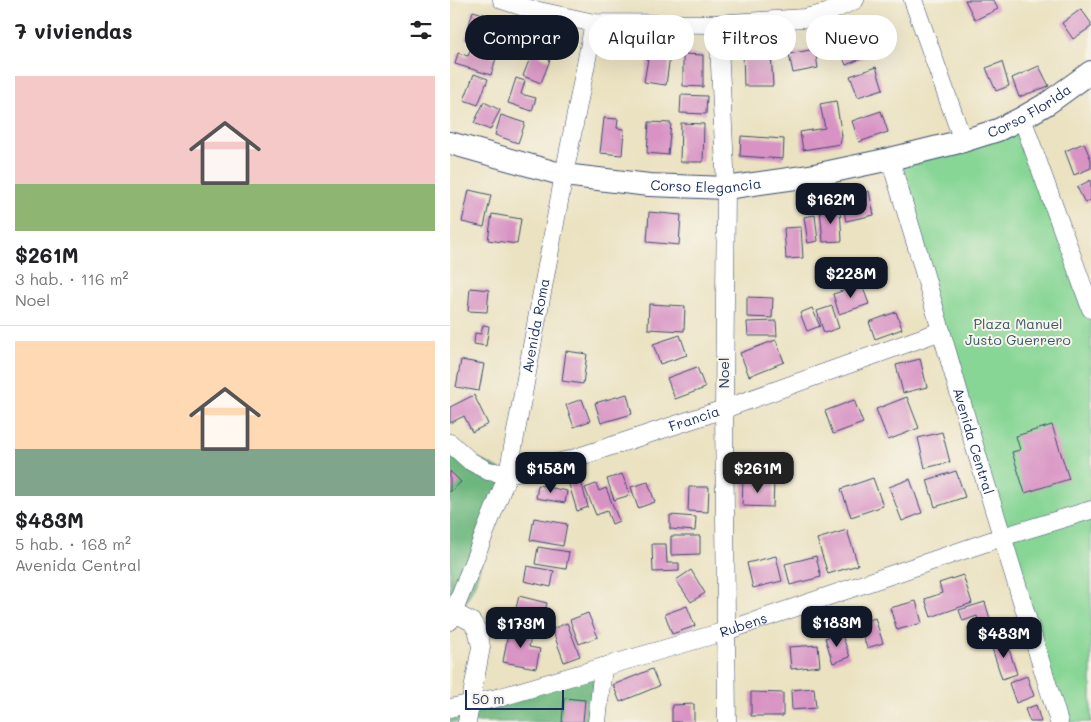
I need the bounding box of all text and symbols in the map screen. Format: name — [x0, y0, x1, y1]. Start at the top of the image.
chip: Comprar — [465, 15, 579, 60]
chip: Alquilar — [589, 15, 694, 60]
chip: Filtros — [704, 15, 796, 60]
chip: Nuevo — [806, 15, 897, 60]
icon: filters — [407, 16, 435, 44]
text: 7 viviendas — [15, 17, 133, 44]
street label: Corso Florida — [985, 79, 1075, 142]
icon: home — [180, 108, 270, 198]
street label: Corso Elegancia — [650, 173, 762, 197]
pin: $162M — [796, 182, 866, 225]
text: $162M — [807, 188, 855, 209]
text: $261M — [15, 241, 79, 268]
pin: $228M — [816, 256, 886, 299]
text: $228M — [826, 262, 876, 283]
text: 3 hab. · 116 m² — [15, 268, 129, 289]
street label: Avenida Roma — [517, 277, 553, 374]
text: Noel — [15, 289, 50, 310]
park label: Plaza Manuel Justo Guerrero — [965, 314, 1071, 349]
street label: Noel — [714, 358, 733, 388]
icon: home — [180, 374, 270, 464]
street label: Avenida Central — [949, 385, 999, 496]
street label: Francia — [666, 401, 722, 436]
pin: $158M — [516, 452, 586, 494]
pin: $261M — [723, 452, 793, 494]
text: $158M — [526, 457, 576, 478]
text: $261M — [734, 457, 782, 478]
text: $483M — [15, 506, 84, 533]
text: 5 hab. · 168 m² — [15, 533, 131, 554]
text: Avenida Central — [15, 554, 141, 575]
pin: $173M — [486, 606, 556, 649]
pin: $183M — [802, 606, 872, 648]
street label: Rubens — [717, 608, 769, 641]
text: $183M — [812, 611, 862, 632]
text: $173M — [497, 612, 545, 633]
pin: $483M — [969, 616, 1039, 659]
text: $483M — [978, 622, 1030, 643]
scale bar — [465, 687, 564, 710]
text: 50 m — [472, 689, 504, 708]

